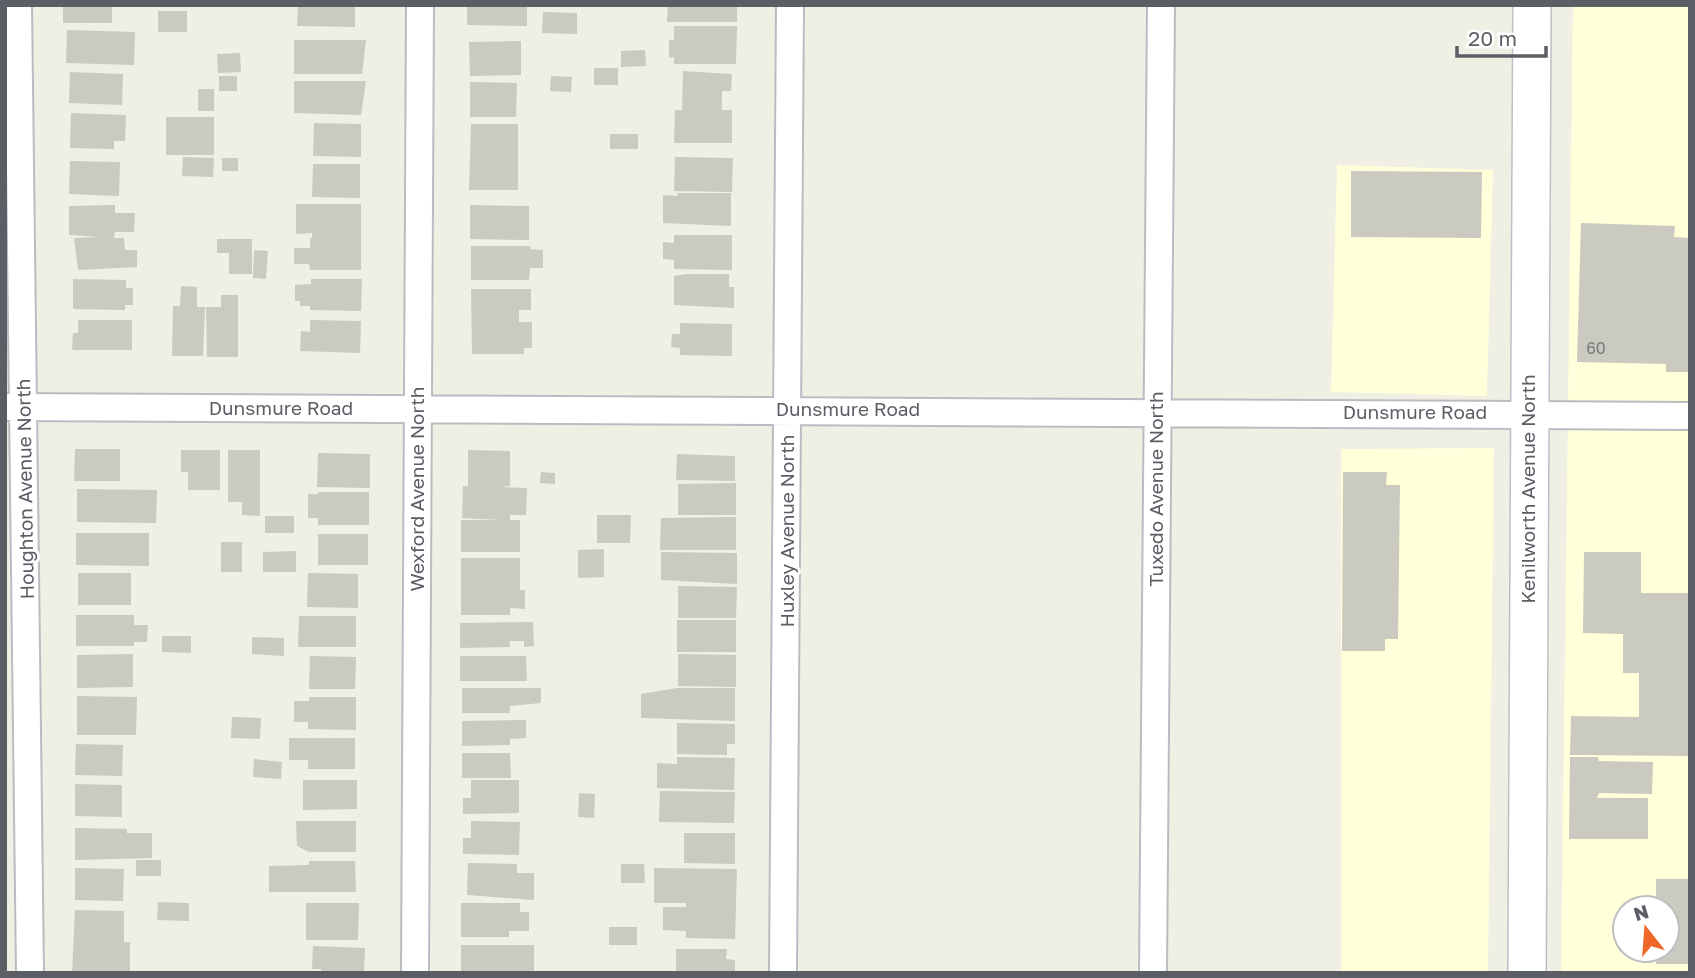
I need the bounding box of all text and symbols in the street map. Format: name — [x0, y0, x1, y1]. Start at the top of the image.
scale bar — [1457, 14, 1546, 58]
text: 20 m — [1468, 25, 1517, 51]
house number: 60 — [1586, 338, 1606, 358]
street label: Kenilworth Avenue North — [1516, 374, 1539, 604]
street label: Houghton Avenue North — [11, 378, 38, 600]
street label: Wexford Avenue North — [405, 386, 428, 592]
street label: Tuxedo Avenue North — [1144, 391, 1167, 587]
street label: Dunsmure Road — [209, 396, 353, 419]
street label: Dunsmure Road — [776, 397, 920, 420]
street label: Dunsmure Road — [1343, 400, 1487, 423]
street label: Huxley Avenue North — [775, 434, 798, 628]
north arrow — [1611, 894, 1681, 964]
text: N — [1631, 899, 1651, 925]

